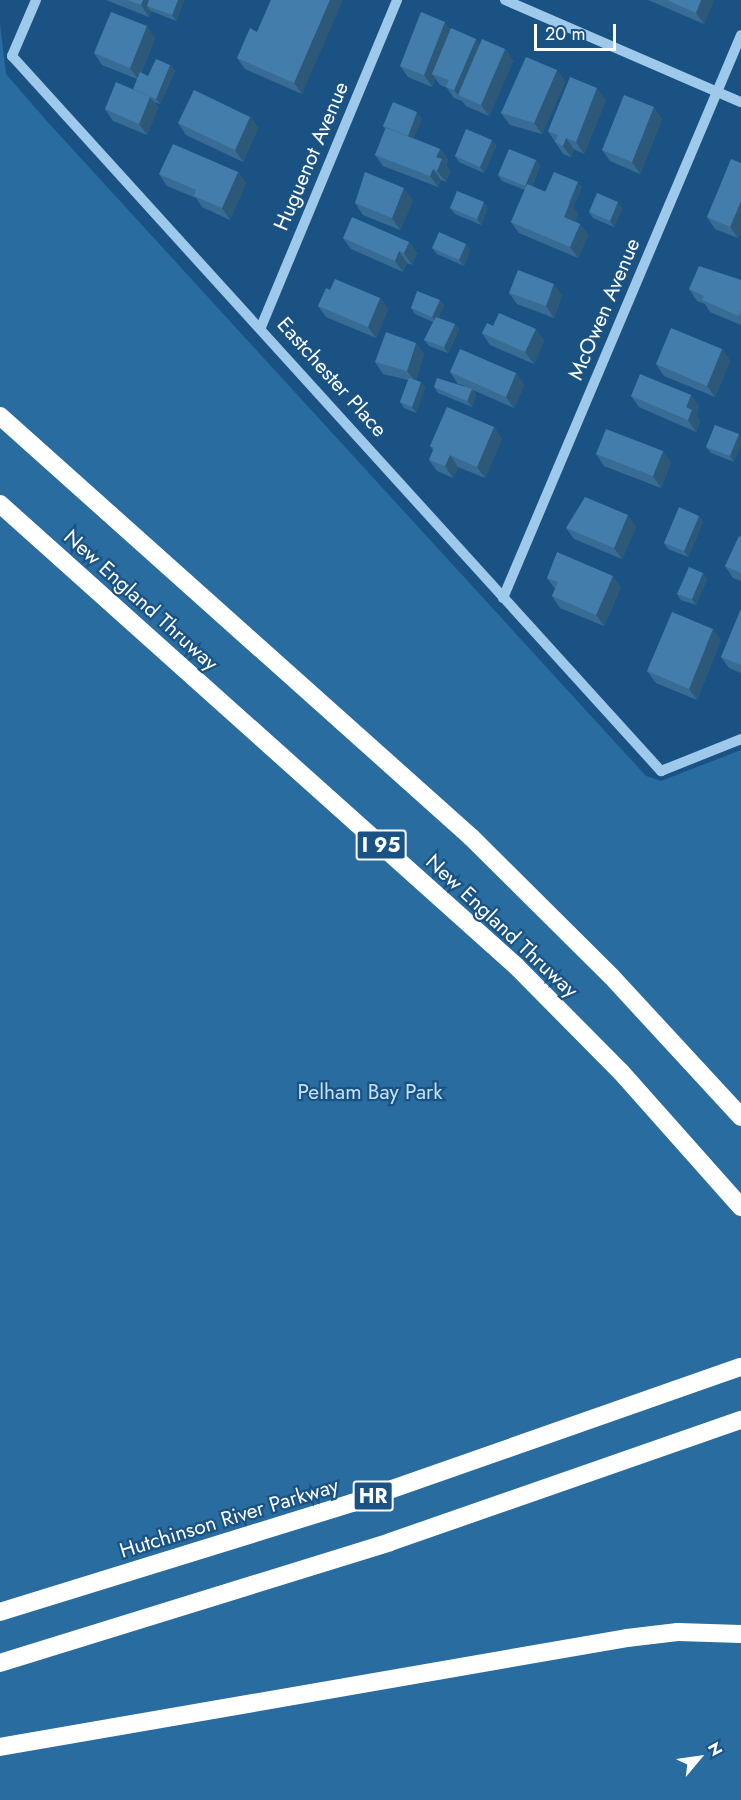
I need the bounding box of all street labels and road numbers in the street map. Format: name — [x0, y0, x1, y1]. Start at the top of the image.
street label: Huguenot Avenue — [268, 78, 354, 234]
street label: McOwen Avenue — [563, 234, 645, 384]
street label: Eastchester Place — [272, 312, 392, 442]
street label: New England Thruway — [59, 524, 223, 676]
road number: I 95 — [356, 828, 406, 862]
street label: New England Thruway — [421, 849, 583, 1003]
street label: Hutchinson River Parkway — [116, 1473, 342, 1563]
road number: HR — [352, 1479, 394, 1513]

